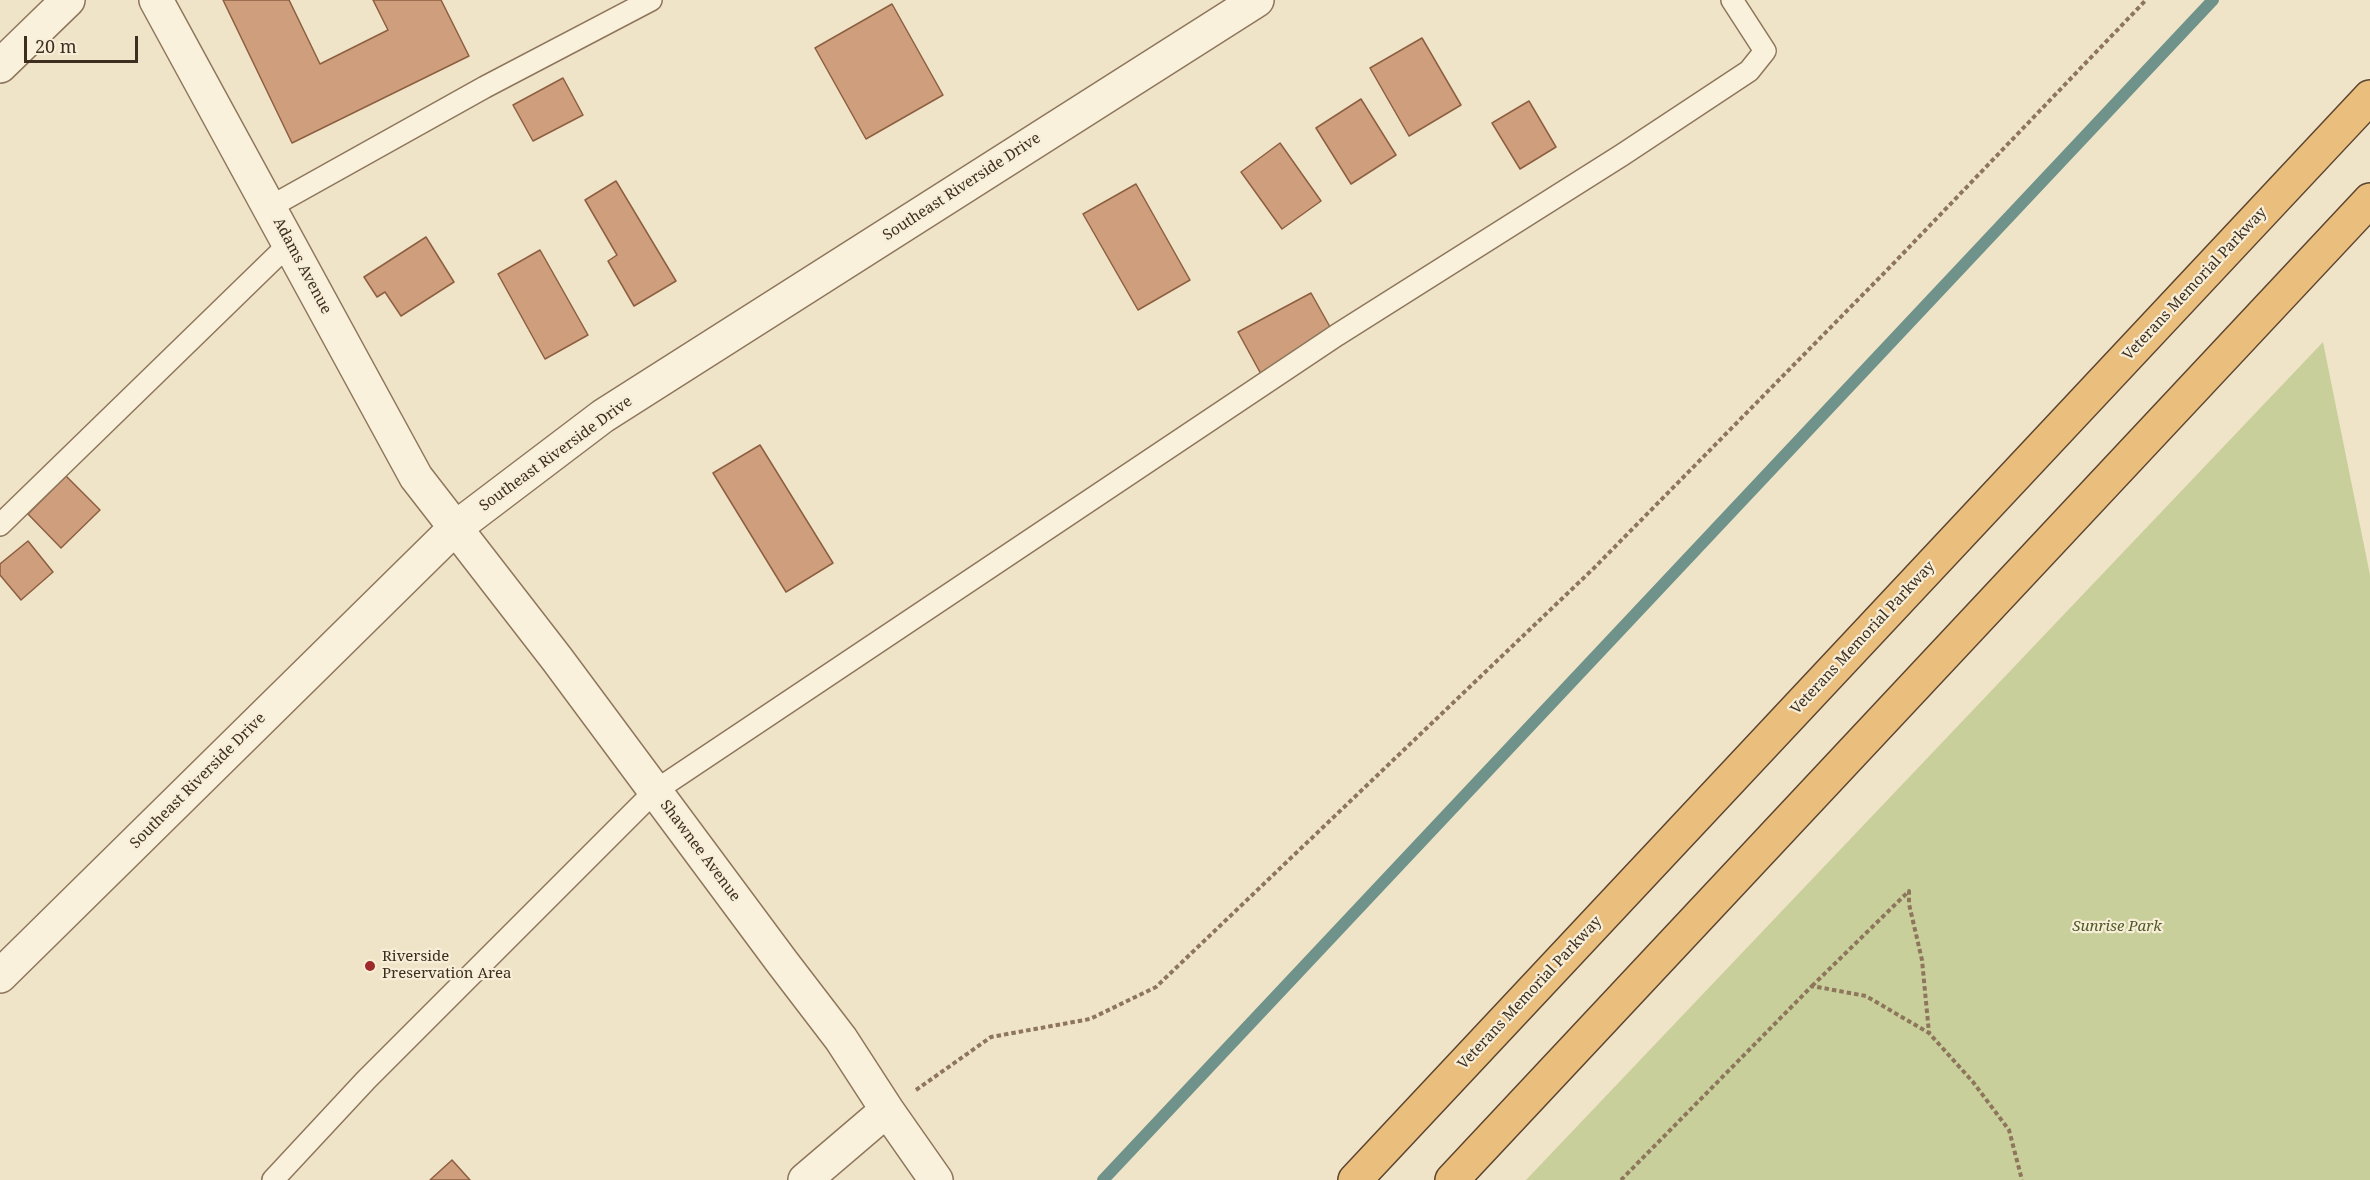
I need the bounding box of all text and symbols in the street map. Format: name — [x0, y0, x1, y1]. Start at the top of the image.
scale bar — [27, 24, 141, 62]
text: 20 m — [35, 34, 77, 58]
street label: Southeast Riverside Drive — [880, 129, 1044, 245]
street label: Veterans Memorial Parkway — [2119, 204, 2271, 364]
street label: Adams Avenue — [269, 215, 335, 317]
street label: Southeast Riverside Drive — [476, 393, 636, 515]
street label: Veterans Memorial Parkway — [1787, 558, 1939, 718]
street label: Southeast Riverside Drive — [127, 710, 269, 852]
street label: Shawnee Avenue — [656, 797, 744, 905]
street label: Veterans Memorial Parkway — [1454, 913, 1606, 1073]
park label: Sunrise Park — [2072, 918, 2162, 936]
place label: Riverside Preservation Area — [382, 948, 512, 983]
marker: Riverside Preservation Area — [363, 959, 377, 973]

